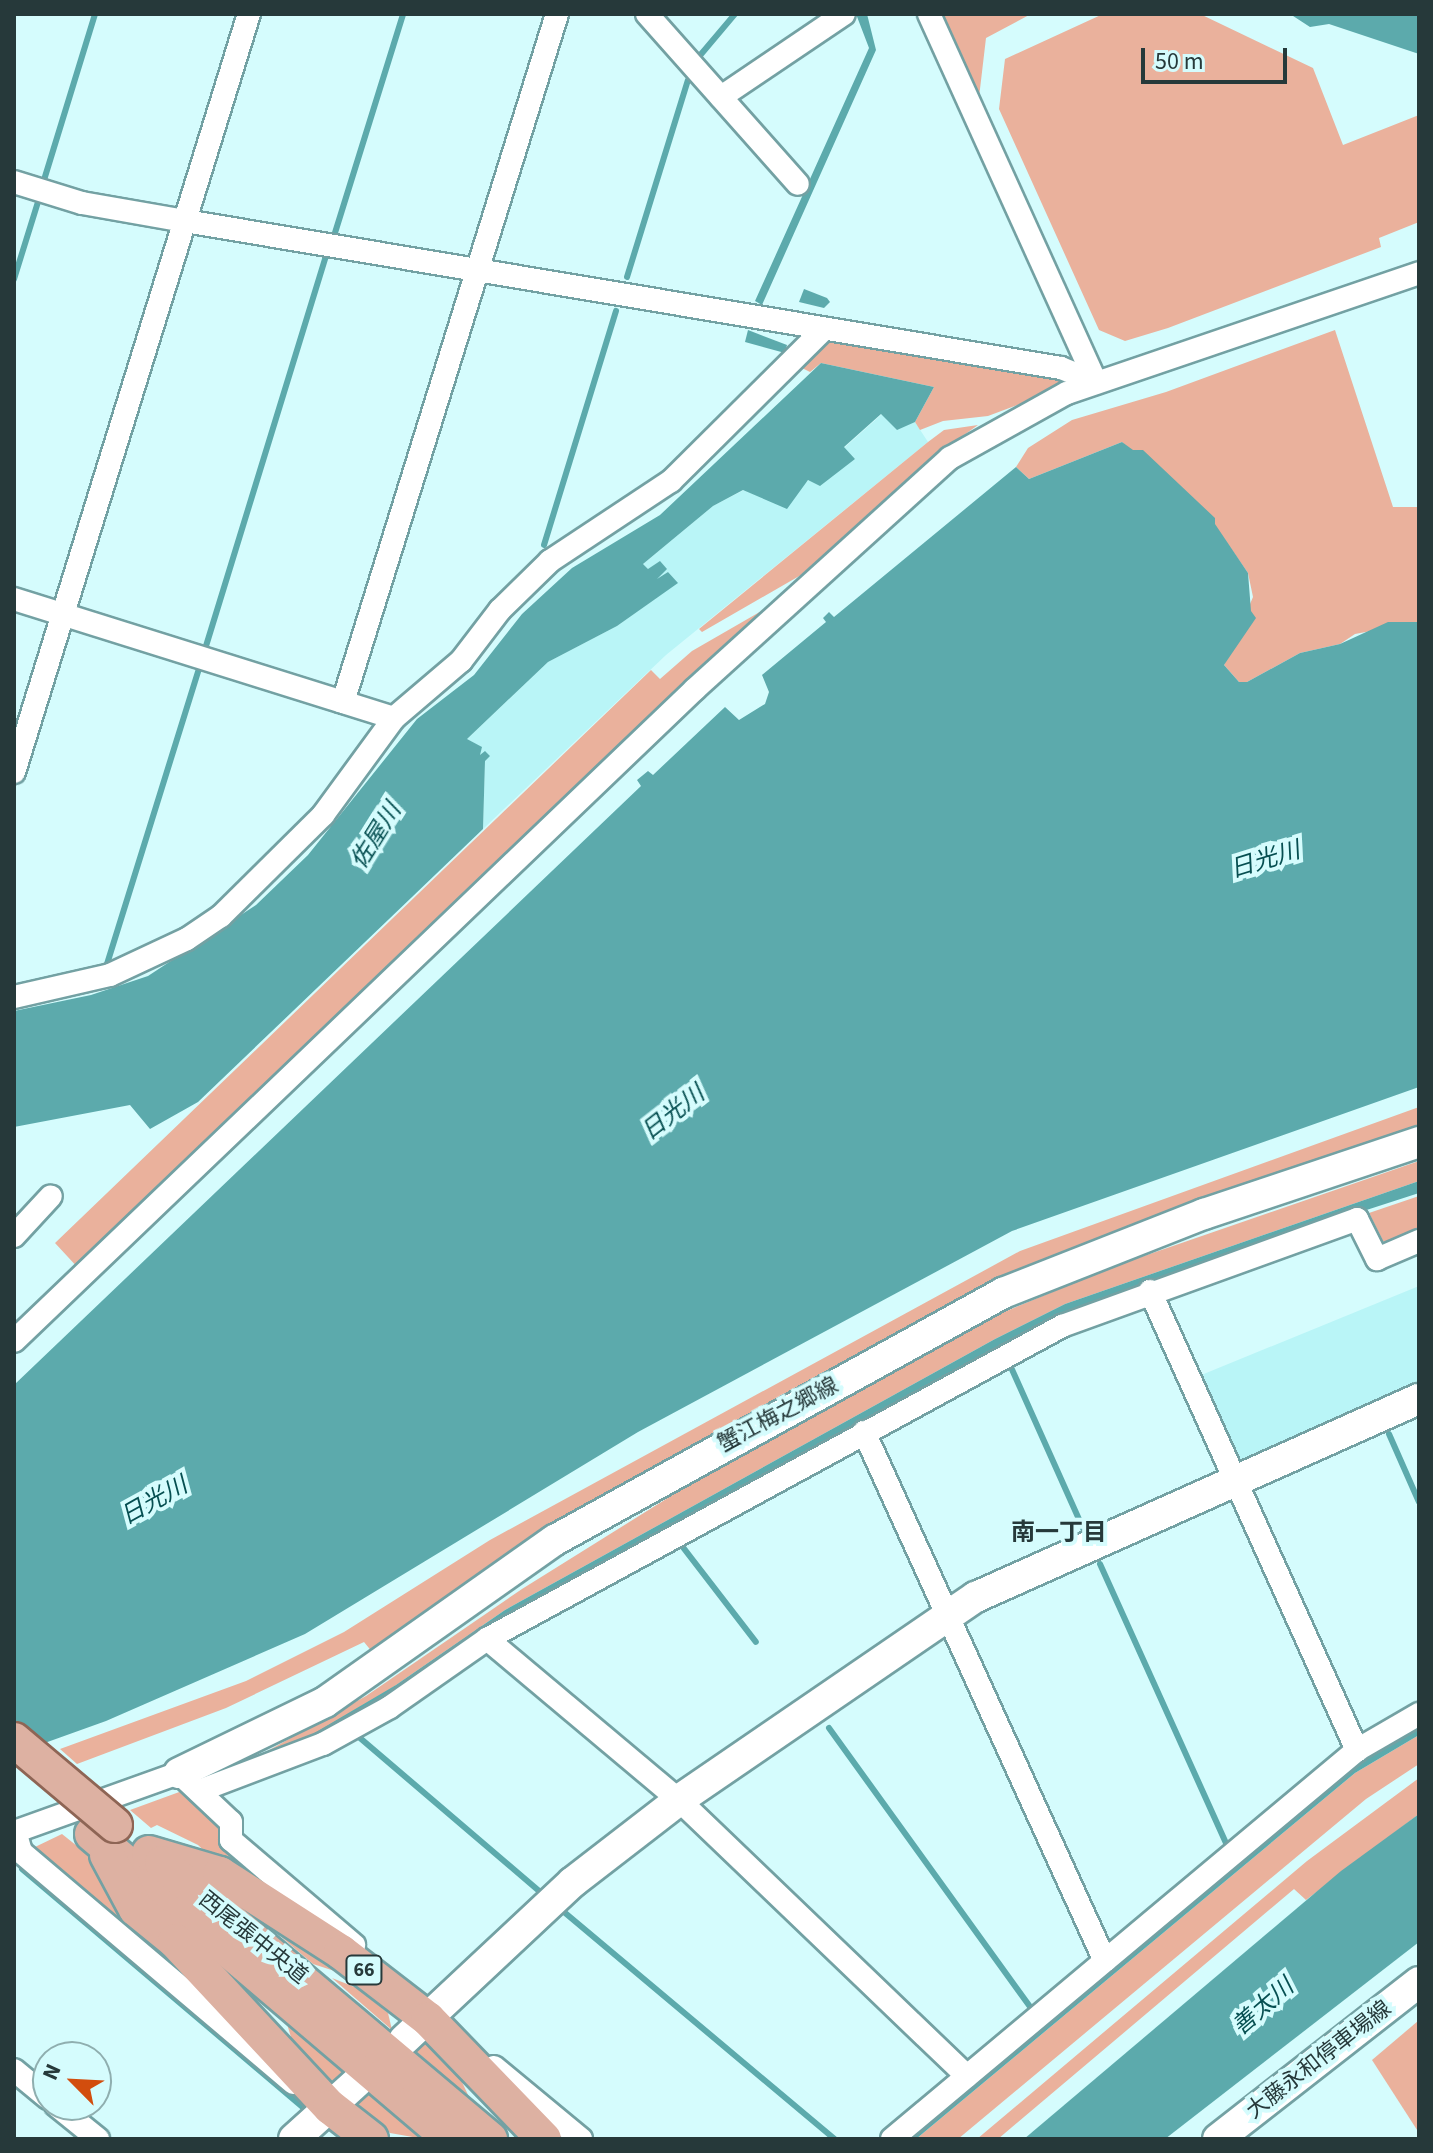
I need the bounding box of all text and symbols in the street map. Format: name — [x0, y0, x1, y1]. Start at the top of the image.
scale bar — [1145, 32, 1291, 82]
text: 50 m — [1155, 44, 1204, 79]
water label: 佐屋川 — [345, 798, 407, 874]
water label: 日光川 — [1226, 836, 1304, 884]
water label: 日光川 — [636, 1079, 710, 1147]
street label: 蟹江梅之郷線 — [714, 1372, 842, 1458]
water label: 日光川 — [116, 1471, 192, 1531]
district label: 南一丁目 — [1011, 1519, 1107, 1547]
street label: 西尾張中央道 — [193, 1886, 313, 1990]
road number: 66 — [344, 1954, 384, 1986]
water label: 善太川 — [1226, 1973, 1300, 2041]
street label: 大藤永和停車場線 — [1242, 1995, 1396, 2125]
north arrow — [32, 2041, 112, 2121]
text: N — [34, 2059, 69, 2085]

